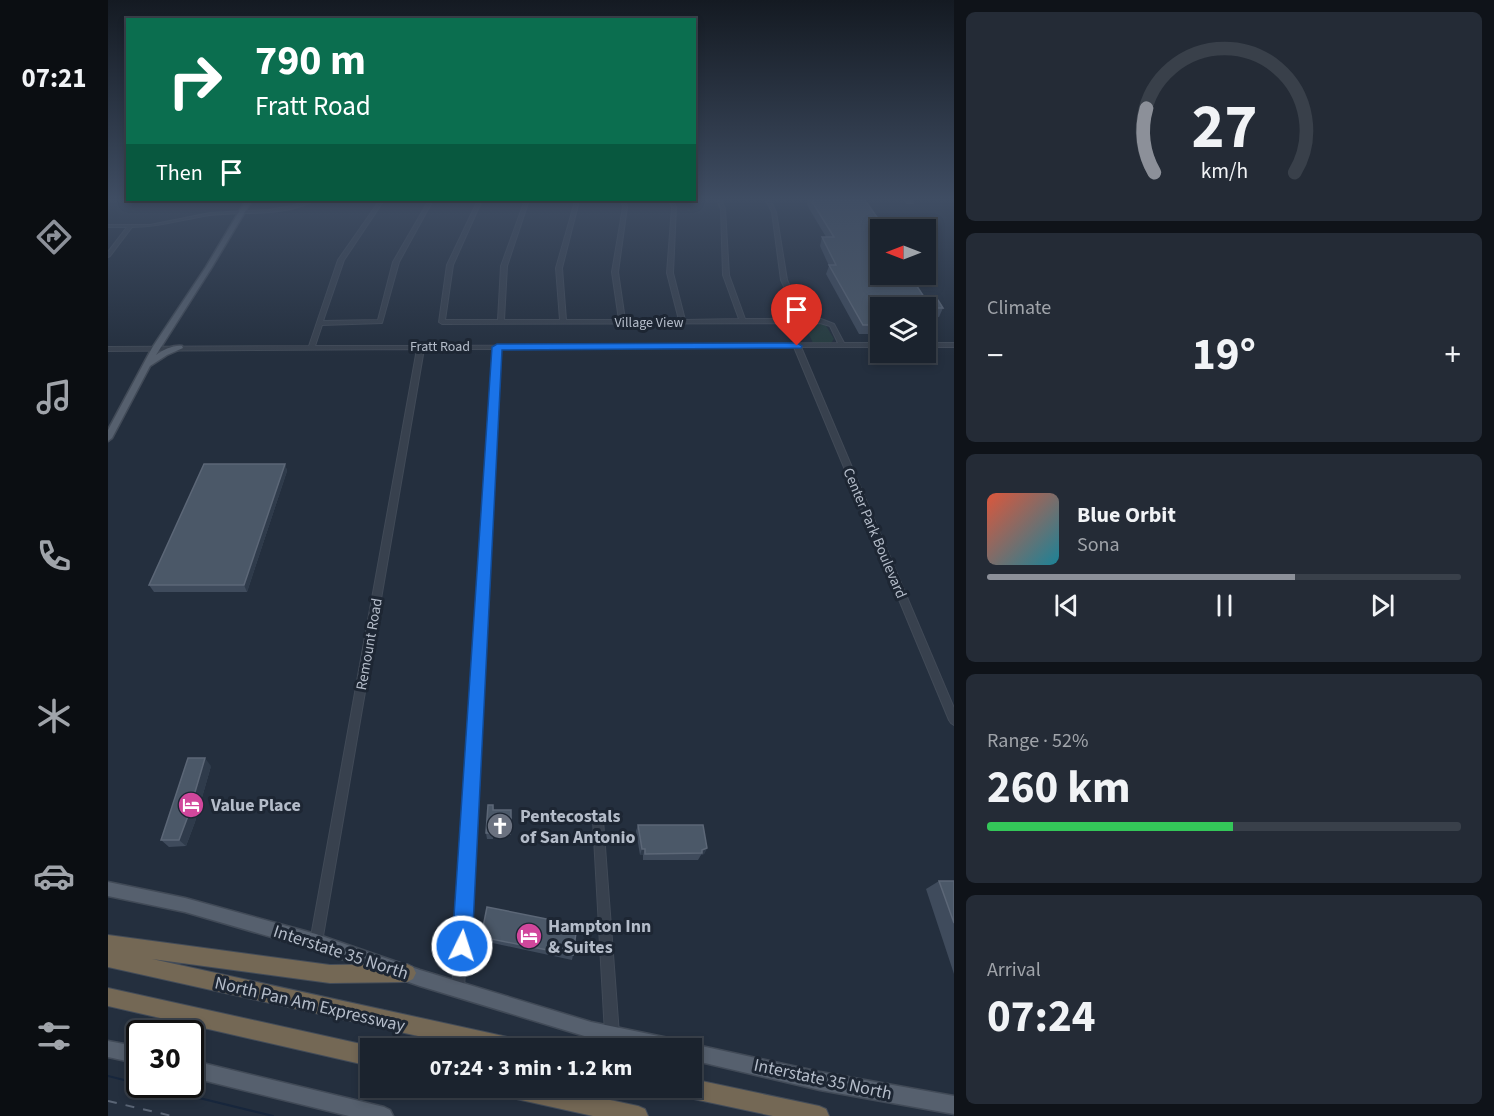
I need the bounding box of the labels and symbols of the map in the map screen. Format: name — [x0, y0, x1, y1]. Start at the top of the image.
north arrow — [870, 219, 936, 285]
pin — [771, 284, 822, 346]
street label: Village View — [614, 313, 684, 333]
street label: Fratt Road — [410, 337, 470, 357]
street label: Center Park Boulevard — [838, 465, 912, 602]
street label: Remount Road — [351, 596, 388, 692]
hotel icon: Value Place — [176, 790, 206, 820]
place label: Value Place — [210, 793, 301, 818]
place label: Pentecostals of San Antonio — [520, 804, 635, 850]
church icon: Pentecostals of San Antonio — [485, 811, 515, 841]
position arrow — [430, 914, 494, 978]
place label: Hampton Inn & Suites — [548, 914, 651, 960]
street label: Interstate 35 North — [270, 919, 412, 986]
hotel icon: Hampton Inn & Suites — [514, 921, 544, 951]
street label: North Pan Am Expressway — [212, 970, 408, 1039]
speed limit sign: 30 — [126, 1020, 204, 1098]
street label: Interstate 35 North — [752, 1053, 894, 1106]

